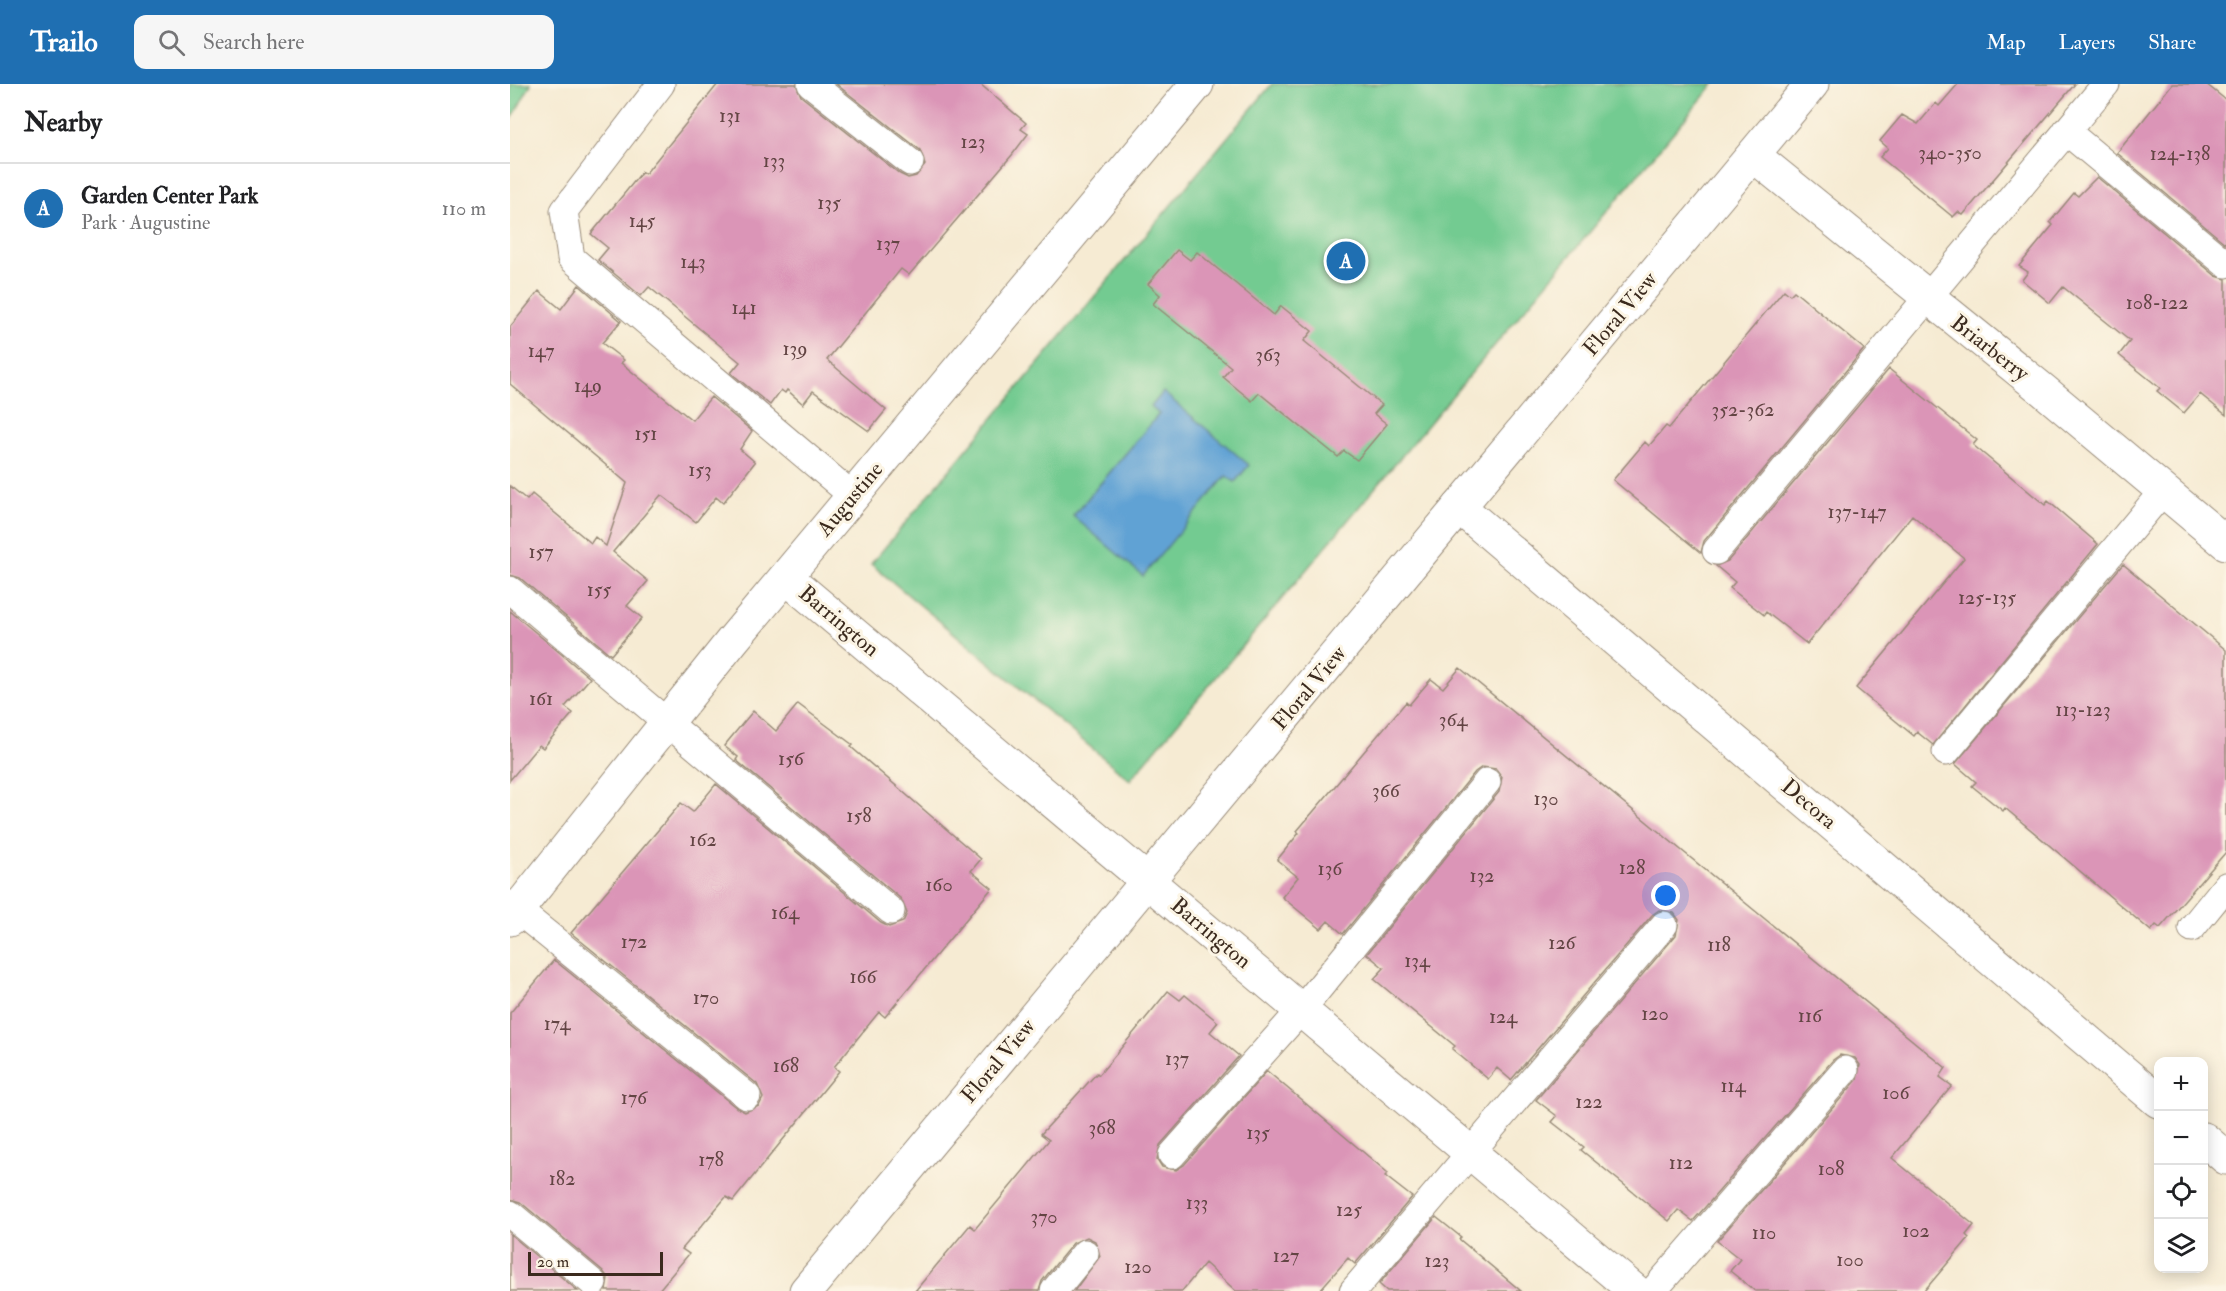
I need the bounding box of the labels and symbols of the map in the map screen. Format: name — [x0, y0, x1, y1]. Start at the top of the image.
house number: 131 — [719, 103, 741, 128]
house number: 123 — [961, 129, 985, 154]
house number: 340-350 — [1918, 140, 1982, 165]
house number: 124-138 — [2150, 141, 2210, 166]
house number: 133 — [763, 148, 785, 173]
house number: 135 — [817, 190, 841, 215]
house number: 145 — [629, 208, 656, 233]
house number: 137 — [876, 231, 900, 256]
pin: A — [1326, 238, 1366, 284]
house number: 143 — [680, 249, 706, 274]
street label: Floral View — [1577, 266, 1664, 362]
house number: 108-122 — [2126, 290, 2188, 315]
house number: 141 — [731, 295, 757, 320]
street label: Briarberry — [1945, 309, 2035, 387]
house number: 139 — [782, 336, 808, 361]
house number: 147 — [528, 338, 554, 363]
house number: 363 — [1255, 342, 1281, 367]
house number: 149 — [574, 373, 602, 398]
house number: 352-362 — [1712, 397, 1774, 422]
house number: 151 — [634, 421, 658, 446]
street label: Augustine — [810, 456, 889, 543]
house number: 153 — [688, 457, 712, 482]
house number: 137-147 — [1827, 499, 1887, 524]
house number: 157 — [528, 539, 554, 564]
house number: 155 — [587, 577, 612, 602]
street label: Barrington — [793, 579, 885, 663]
house number: 125-135 — [1958, 585, 2016, 610]
street label: Floral View — [1266, 640, 1353, 736]
house number: 161 — [529, 686, 553, 711]
house number: 113-123 — [2055, 697, 2111, 722]
house number: 364 — [1439, 707, 1468, 732]
house number: 156 — [778, 746, 805, 771]
street label: Decora — [1776, 773, 1843, 836]
house number: 366 — [1372, 778, 1401, 803]
house number: 130 — [1533, 786, 1559, 811]
house number: 158 — [846, 803, 872, 828]
house number: 162 — [689, 827, 717, 852]
house number: 128 — [1619, 855, 1645, 880]
house number: 136 — [1318, 856, 1343, 881]
house number: 132 — [1470, 863, 1494, 888]
house number: 160 — [925, 872, 953, 897]
your location — [1651, 881, 1680, 910]
street label: Barrington — [1165, 891, 1257, 975]
house number: 164 — [771, 900, 800, 925]
house number: 172 — [621, 929, 647, 954]
house number: 126 — [1548, 930, 1577, 955]
house number: 118 — [1707, 932, 1731, 957]
house number: 134 — [1404, 948, 1431, 973]
house number: 166 — [849, 964, 878, 989]
house number: 170 — [693, 985, 719, 1010]
house number: 120 — [1641, 1001, 1669, 1026]
house number: 116 — [1798, 1003, 1823, 1028]
house number: 124 — [1489, 1004, 1518, 1029]
house number: 174 — [544, 1011, 572, 1036]
street label: Floral View — [955, 1013, 1042, 1109]
house number: 137 — [1165, 1046, 1189, 1071]
house number: 168 — [773, 1053, 799, 1078]
house number: 114 — [1720, 1073, 1747, 1098]
house number: 106 — [1882, 1080, 1911, 1105]
house number: 176 — [621, 1085, 648, 1110]
house number: 122 — [1575, 1089, 1603, 1114]
house number: 368 — [1088, 1115, 1116, 1140]
house number: 135 — [1246, 1120, 1270, 1145]
house number: 178 — [698, 1147, 724, 1172]
house number: 112 — [1669, 1150, 1693, 1175]
house number: 108 — [1818, 1156, 1844, 1181]
house number: 182 — [549, 1166, 575, 1191]
house number: 133 — [1186, 1190, 1208, 1215]
house number: 125 — [1336, 1197, 1362, 1222]
house number: 370 — [1030, 1204, 1058, 1229]
house number: 102 — [1902, 1218, 1930, 1243]
house number: 110 — [1752, 1220, 1776, 1245]
house number: 127 — [1273, 1243, 1299, 1268]
house number: 100 — [1836, 1247, 1864, 1272]
house number: 123 — [1425, 1248, 1449, 1273]
scale bar — [528, 1249, 663, 1276]
house number: 120 — [1124, 1254, 1152, 1279]

